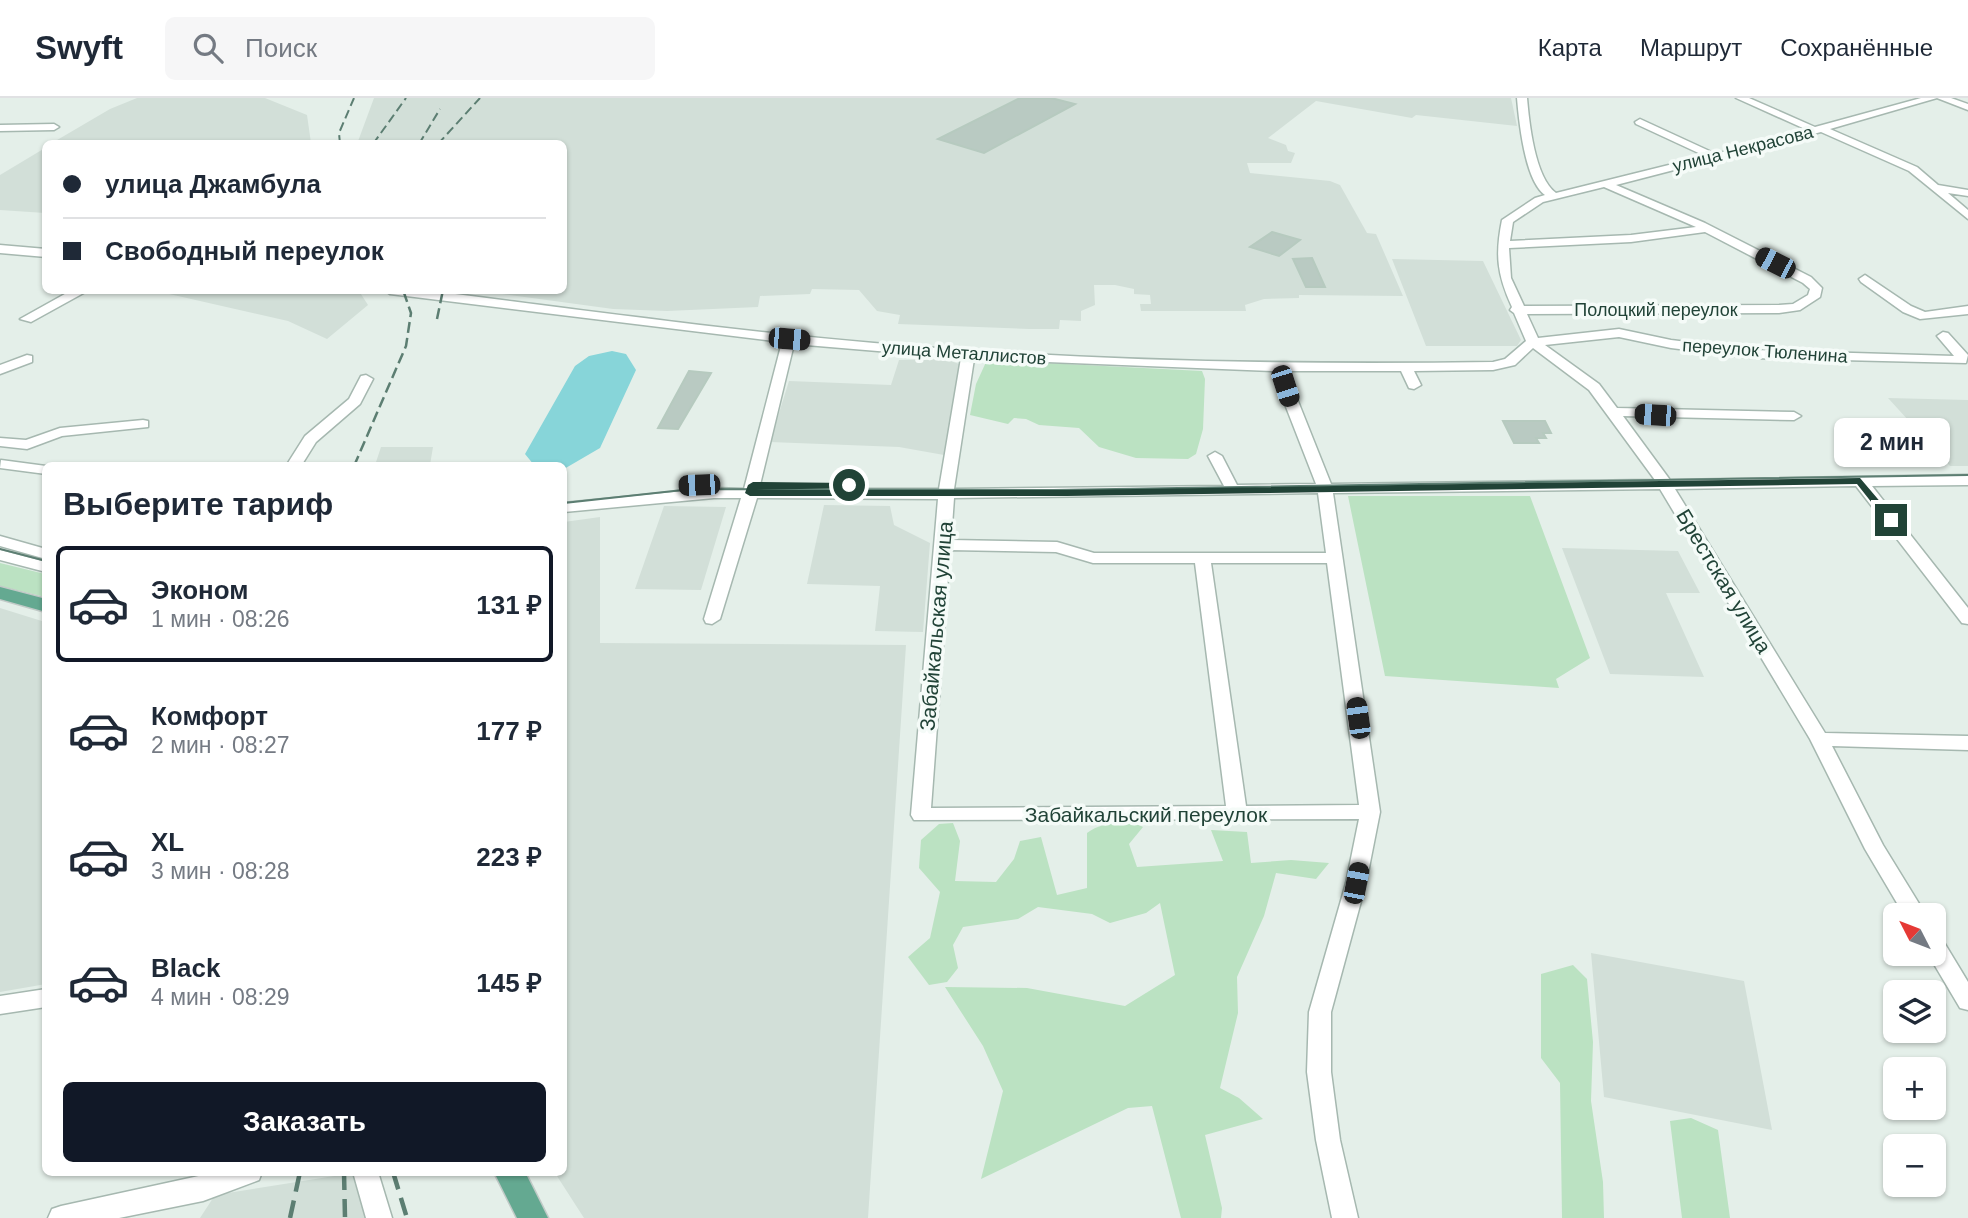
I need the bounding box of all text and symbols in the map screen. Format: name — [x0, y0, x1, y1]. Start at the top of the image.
search box — [165, 17, 655, 80]
text: Swyft — [35, 29, 123, 66]
icon: search — [189, 29, 227, 67]
text: Поиск — [245, 33, 317, 63]
text: Карта — [1538, 34, 1602, 61]
text: Маршрут — [1640, 34, 1742, 61]
text: Сохранённые — [1780, 34, 1933, 61]
street label: улица Некрасова — [1671, 122, 1816, 176]
text: улица Джамбула — [105, 169, 321, 199]
text: Свободный переулок — [105, 236, 384, 266]
car — [1752, 244, 1799, 282]
street label: Полоцкий переулок — [1574, 300, 1738, 320]
car — [768, 327, 811, 351]
street label: переулок Тюленина — [1682, 335, 1849, 367]
street label: улица Металлистов — [881, 337, 1047, 369]
car — [1269, 363, 1302, 409]
car — [1634, 403, 1677, 427]
callout: 2 мин — [1833, 418, 1949, 468]
text: 2 мин — [1860, 429, 1924, 455]
route start — [833, 469, 865, 501]
car — [678, 474, 721, 496]
text: Выберите тариф — [63, 486, 333, 522]
route end — [1875, 504, 1907, 536]
street label: Брестская улица — [1672, 505, 1776, 657]
street label: Забайкальская улица — [915, 520, 957, 732]
icon: car — [67, 573, 130, 636]
text: Эконом — [151, 575, 249, 605]
text: 131 ₽ — [476, 590, 542, 620]
text: 1 мин · 08:26 — [151, 606, 290, 632]
car — [1345, 696, 1372, 740]
icon: car — [67, 699, 130, 762]
text: Комфорт — [151, 701, 268, 731]
text: 177 ₽ — [476, 716, 542, 746]
text: 2 мин · 08:27 — [151, 732, 290, 758]
street label: Забайкальский переулок — [1025, 803, 1268, 826]
icon: car — [67, 825, 130, 888]
text: XL — [151, 827, 184, 857]
text: 223 ₽ — [476, 842, 542, 872]
text: 3 мин · 08:28 — [151, 858, 290, 884]
car — [1342, 860, 1371, 906]
north arrow — [1883, 903, 1946, 966]
map controls — [1883, 903, 1946, 1197]
icon: car — [67, 951, 130, 1014]
text: Black — [151, 953, 220, 983]
text: 145 ₽ — [476, 968, 542, 998]
button: layers — [1883, 980, 1946, 1043]
text: 4 мин · 08:29 — [151, 984, 290, 1010]
button: + — [1883, 1057, 1946, 1120]
button: Заказать — [63, 1082, 546, 1162]
button: − — [1883, 1134, 1946, 1197]

